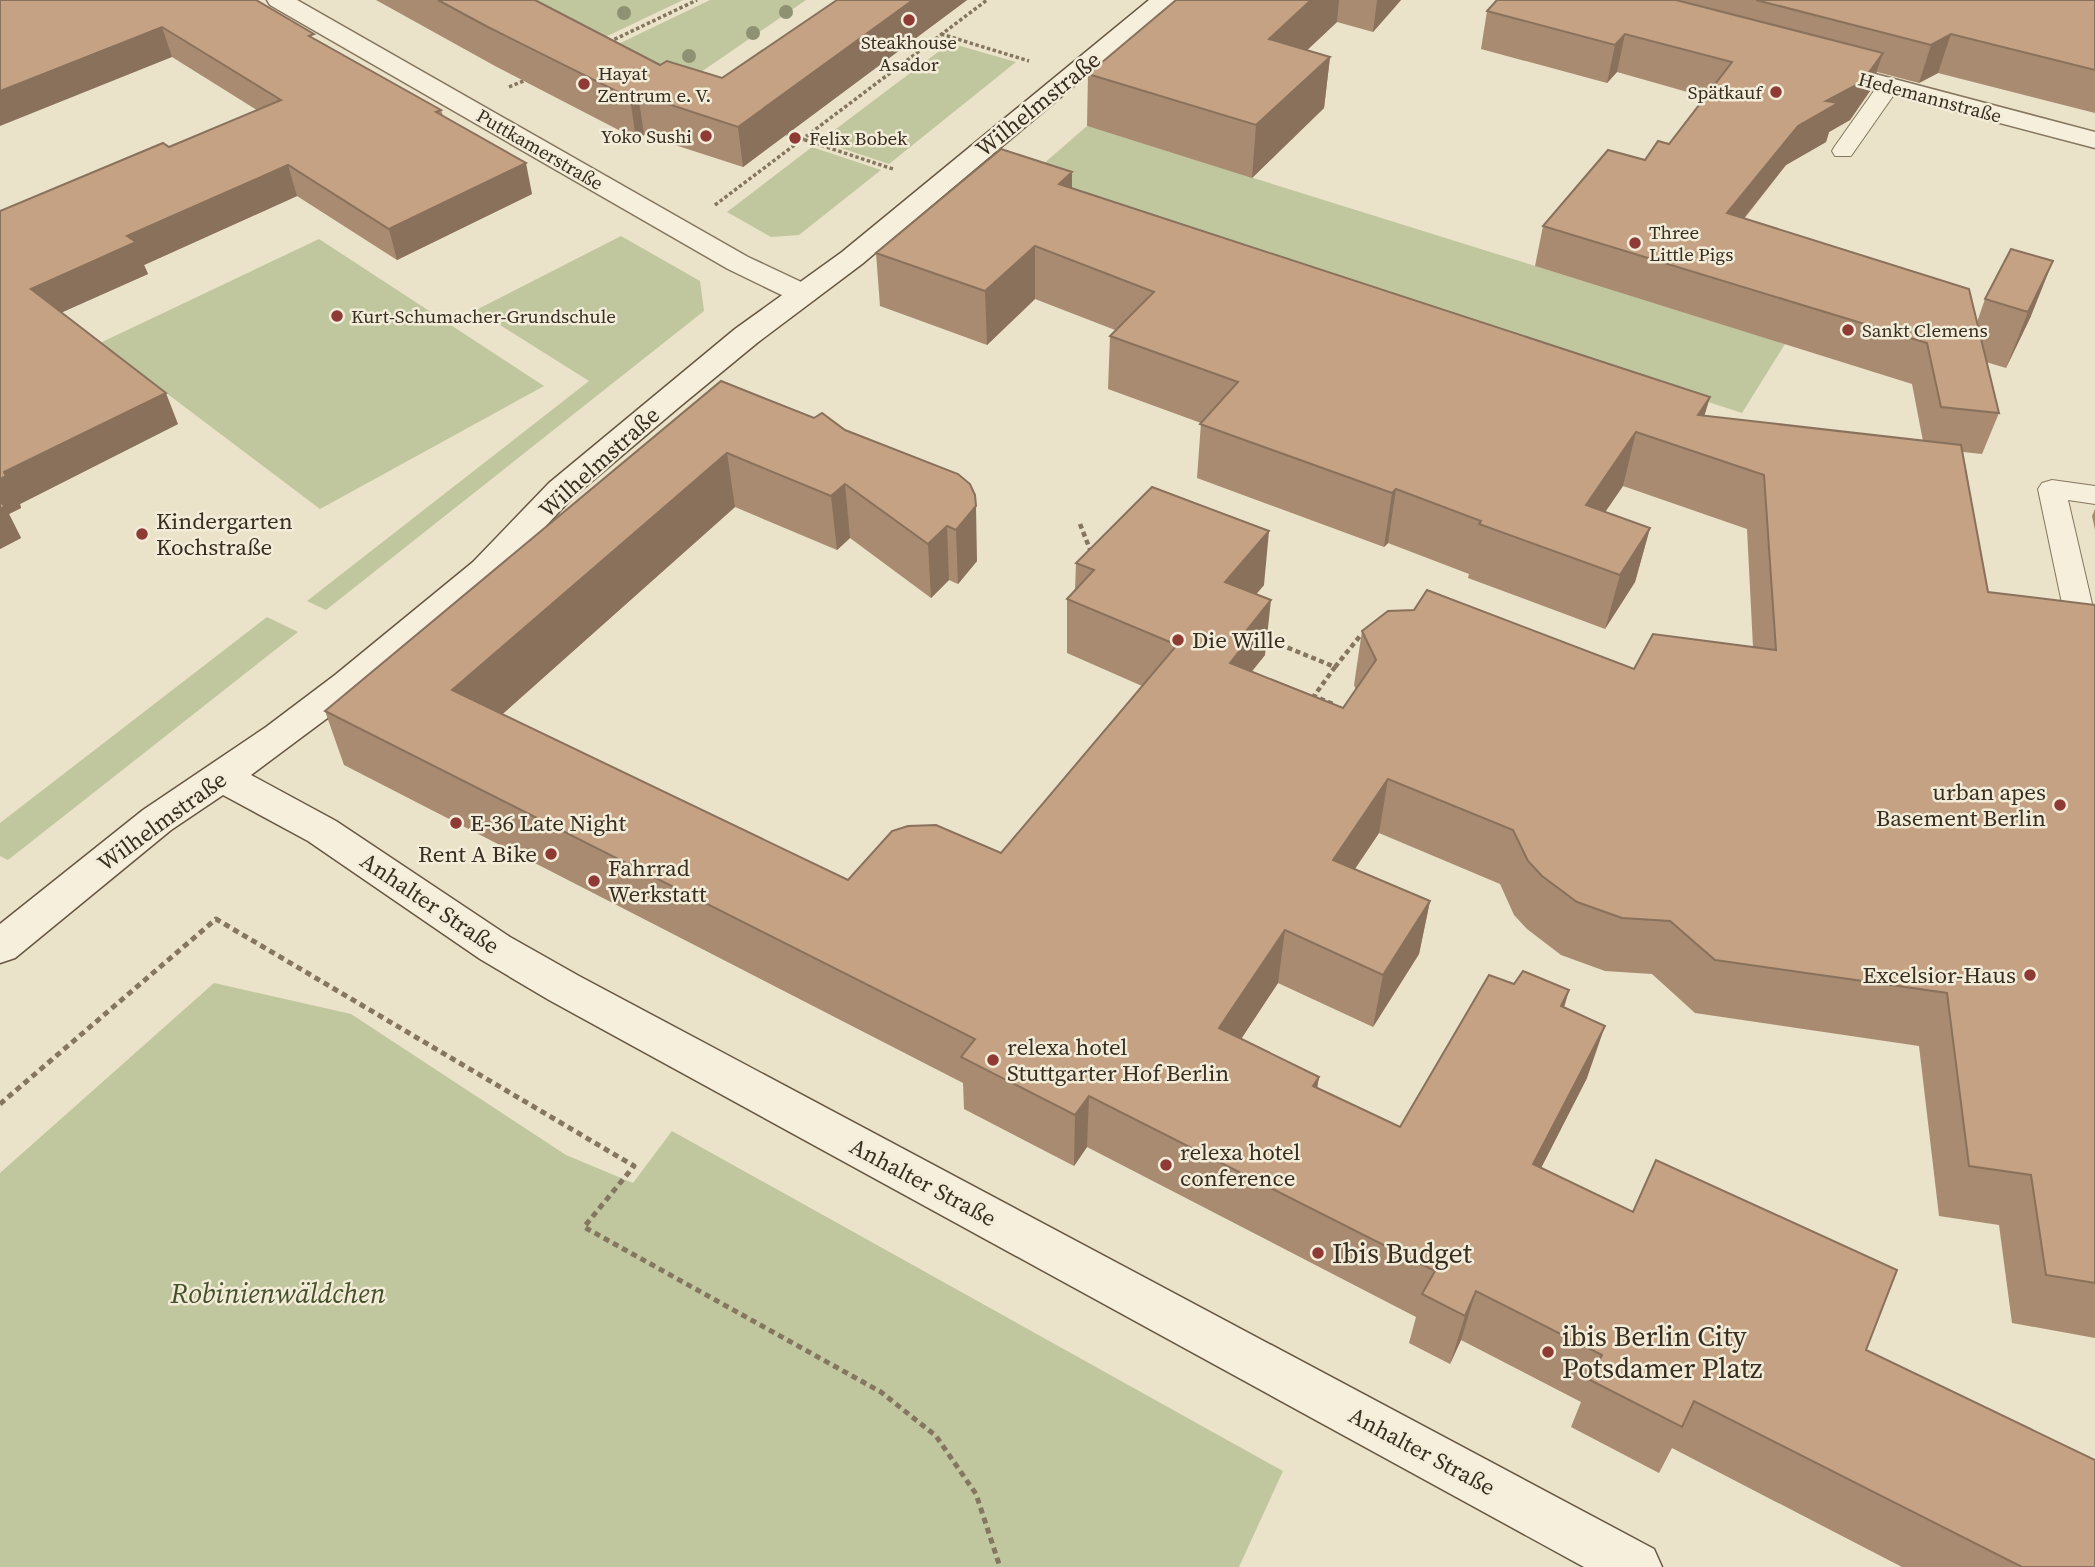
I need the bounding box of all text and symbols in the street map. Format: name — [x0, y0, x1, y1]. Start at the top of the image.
marker: Steakhouse Asador — [901, 12, 917, 28]
place label: Steakhouse Asador — [861, 29, 957, 77]
street label: Wilhelmstraße — [969, 44, 1107, 164]
place label: Hayat Zentrum e. V. — [598, 60, 711, 108]
street label: Hedemannstraße — [1855, 65, 2005, 129]
marker: Hayat Zentrum e. V. — [576, 76, 592, 92]
place label: Spätkauf — [1688, 79, 1764, 105]
marker: Spätkauf — [1768, 84, 1784, 100]
street label: Puttkamerstraße — [472, 102, 608, 196]
place label: Yoko Sushi — [601, 123, 692, 149]
place label: Felix Bobek — [809, 125, 908, 151]
marker: Yoko Sushi — [698, 128, 714, 144]
marker: Felix Bobek — [787, 130, 803, 146]
place label: Three Little Pigs — [1649, 219, 1733, 267]
marker: Three Little Pigs — [1627, 235, 1643, 251]
place label: Kurt-Schumacher-Grundschule — [351, 303, 616, 329]
marker: Kurt-Schumacher-Grundschule — [329, 308, 345, 324]
place label: Sankt Clemens — [1862, 317, 1988, 343]
marker: Sankt Clemens — [1840, 322, 1856, 338]
street label: Wilhelmstraße — [532, 399, 666, 525]
place label: Kindergarten Kochstraße — [156, 505, 293, 563]
marker: Kindergarten Kochstraße — [134, 526, 150, 542]
place label: Die Wille — [1192, 624, 1286, 656]
marker: Die Wille — [1170, 632, 1186, 648]
street label: Wilhelmstraße — [91, 763, 233, 879]
place label: urban apes Basement Berlin — [1876, 776, 2046, 834]
marker: urban apes Basement Berlin — [2052, 797, 2068, 813]
place label: E-36 Late Night — [470, 807, 627, 839]
marker: E-36 Late Night — [448, 815, 464, 831]
place label: Rent A Bike — [418, 838, 537, 870]
street label: Anhalter Straße — [354, 845, 506, 961]
marker: Rent A Bike — [543, 846, 559, 862]
place label: Fahrrad Werkstatt — [608, 852, 707, 910]
marker: Fahrrad Werkstatt — [586, 873, 602, 889]
place label: Excelsior-Haus — [1862, 959, 2016, 991]
marker: Excelsior-Haus — [2022, 967, 2038, 983]
place label: relexa hotel Stuttgarter Hof Berlin — [1007, 1031, 1229, 1089]
marker: relexa hotel Stuttgarter Hof Berlin — [985, 1052, 1001, 1068]
street label: Anhalter Straße — [844, 1130, 1002, 1234]
place label: relexa hotel conference — [1180, 1136, 1301, 1194]
marker: relexa hotel conference — [1158, 1157, 1174, 1173]
place label: Ibis Budget — [1332, 1234, 1473, 1272]
marker: Ibis Budget — [1310, 1245, 1326, 1261]
park label: Robinienwäldchen — [169, 1274, 386, 1312]
place label: ibis Berlin City Potsdamer Platz — [1562, 1317, 1763, 1387]
marker: ibis Berlin City Potsdamer Platz — [1540, 1344, 1556, 1360]
street label: Anhalter Straße — [1343, 1399, 1501, 1503]

